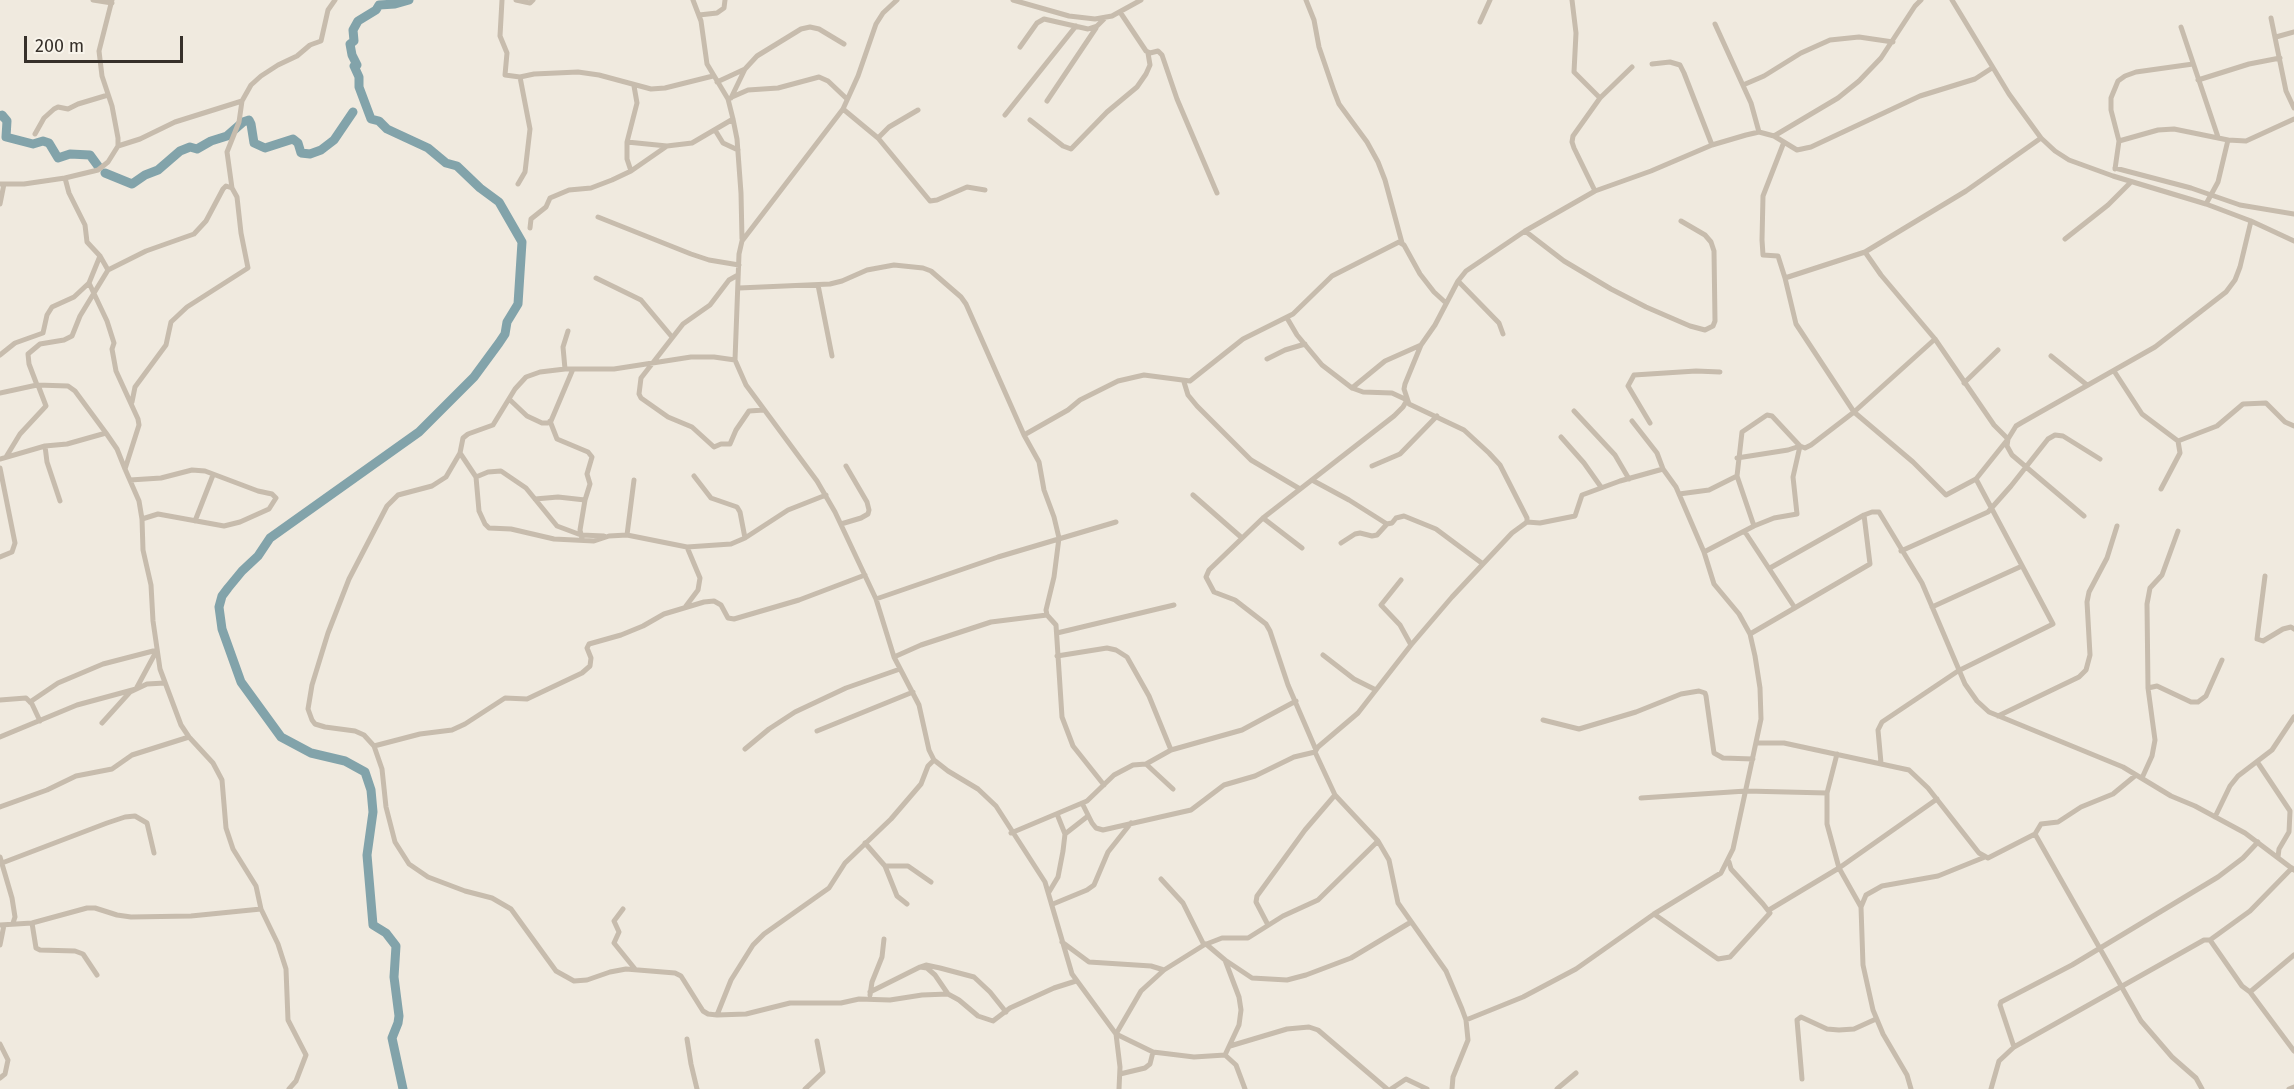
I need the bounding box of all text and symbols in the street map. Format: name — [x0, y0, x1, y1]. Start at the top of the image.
scale bar — [27, 24, 186, 62]
text: 200 m — [35, 35, 84, 57]

